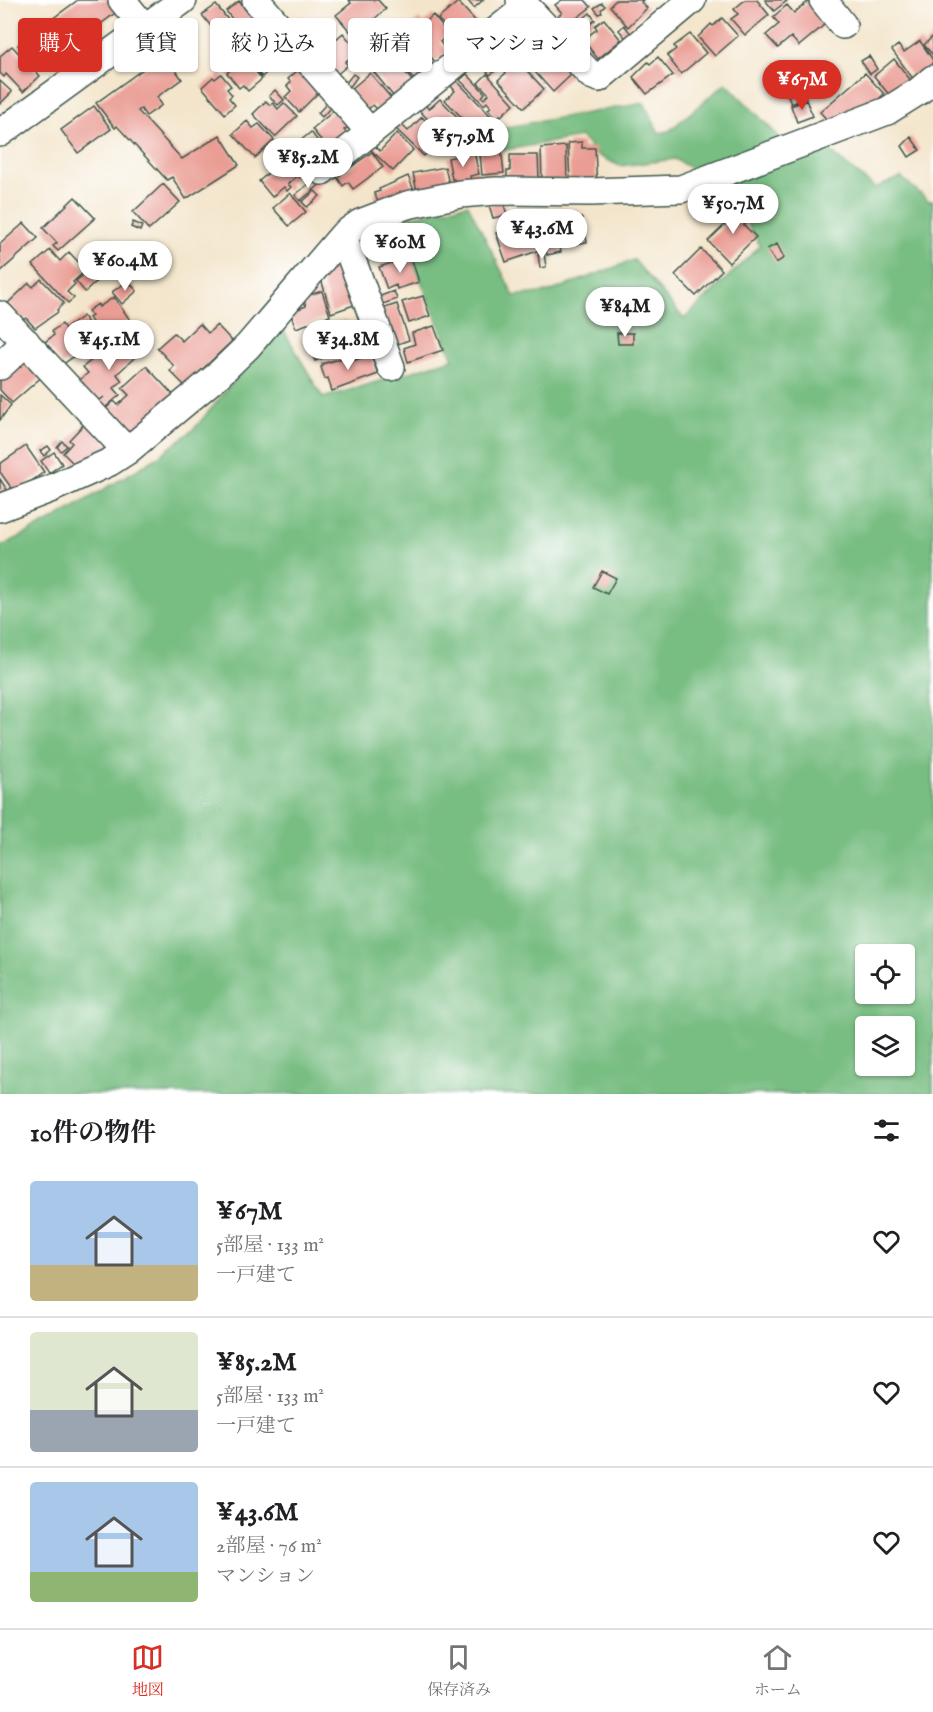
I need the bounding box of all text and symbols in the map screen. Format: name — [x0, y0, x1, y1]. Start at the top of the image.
chip: 購入 — [18, 18, 102, 72]
chip: 賃貸 — [114, 18, 198, 72]
chip: 絞り込み — [210, 18, 336, 72]
chip: 新着 — [348, 18, 432, 72]
chip: マンション — [444, 18, 590, 72]
pin: ¥67M — [766, 60, 838, 111]
text: ¥67M — [776, 67, 828, 92]
pin: ¥57.9M — [414, 117, 512, 168]
text: ¥57.9M — [431, 124, 495, 149]
pin: ¥85.2M — [259, 138, 357, 189]
text: ¥85.2M — [277, 145, 339, 170]
pin: ¥50.7M — [684, 184, 782, 235]
text: ¥50.7M — [702, 191, 764, 216]
pin: ¥43.6M — [493, 209, 591, 260]
text: ¥43.6M — [510, 216, 574, 241]
pin: ¥60M — [364, 223, 436, 274]
text: ¥60M — [374, 230, 426, 255]
pin: ¥60.4M — [76, 241, 174, 292]
text: ¥60.4M — [92, 248, 158, 273]
pin: ¥84M — [589, 287, 661, 338]
text: ¥84M — [599, 294, 651, 319]
pin: ¥45.1M — [60, 320, 158, 371]
pin: ¥34.8M — [299, 320, 397, 371]
text: ¥45.1M — [78, 327, 140, 352]
text: ¥34.8M — [316, 327, 380, 352]
map controls — [855, 944, 915, 1076]
button: locate — [855, 944, 915, 1004]
button: layers — [855, 1016, 915, 1076]
icon: filters — [870, 1114, 903, 1147]
text: 10件の物件 — [30, 1117, 156, 1150]
text: ¥67M — [216, 1195, 283, 1228]
icon: home — [78, 1205, 150, 1277]
icon: heart — [870, 1225, 903, 1258]
text: 5部屋 · 133 m² — [216, 1233, 324, 1258]
text: 一戸建て — [216, 1263, 296, 1288]
text: ¥85.2M — [216, 1346, 297, 1379]
icon: home — [78, 1356, 150, 1428]
icon: heart — [870, 1376, 903, 1409]
text: 5部屋 · 133 m² — [216, 1384, 324, 1409]
text: 一戸建て — [216, 1414, 296, 1439]
text: ¥43.6M — [216, 1496, 298, 1529]
icon: home — [78, 1506, 150, 1578]
icon: heart — [870, 1526, 903, 1559]
text: 2部屋 · 76 m² — [216, 1534, 322, 1559]
text: マンション — [216, 1564, 315, 1589]
tab: 地図 — [131, 1641, 164, 1701]
tab: 保存済み — [427, 1641, 491, 1701]
tab: ホーム — [754, 1641, 802, 1701]

